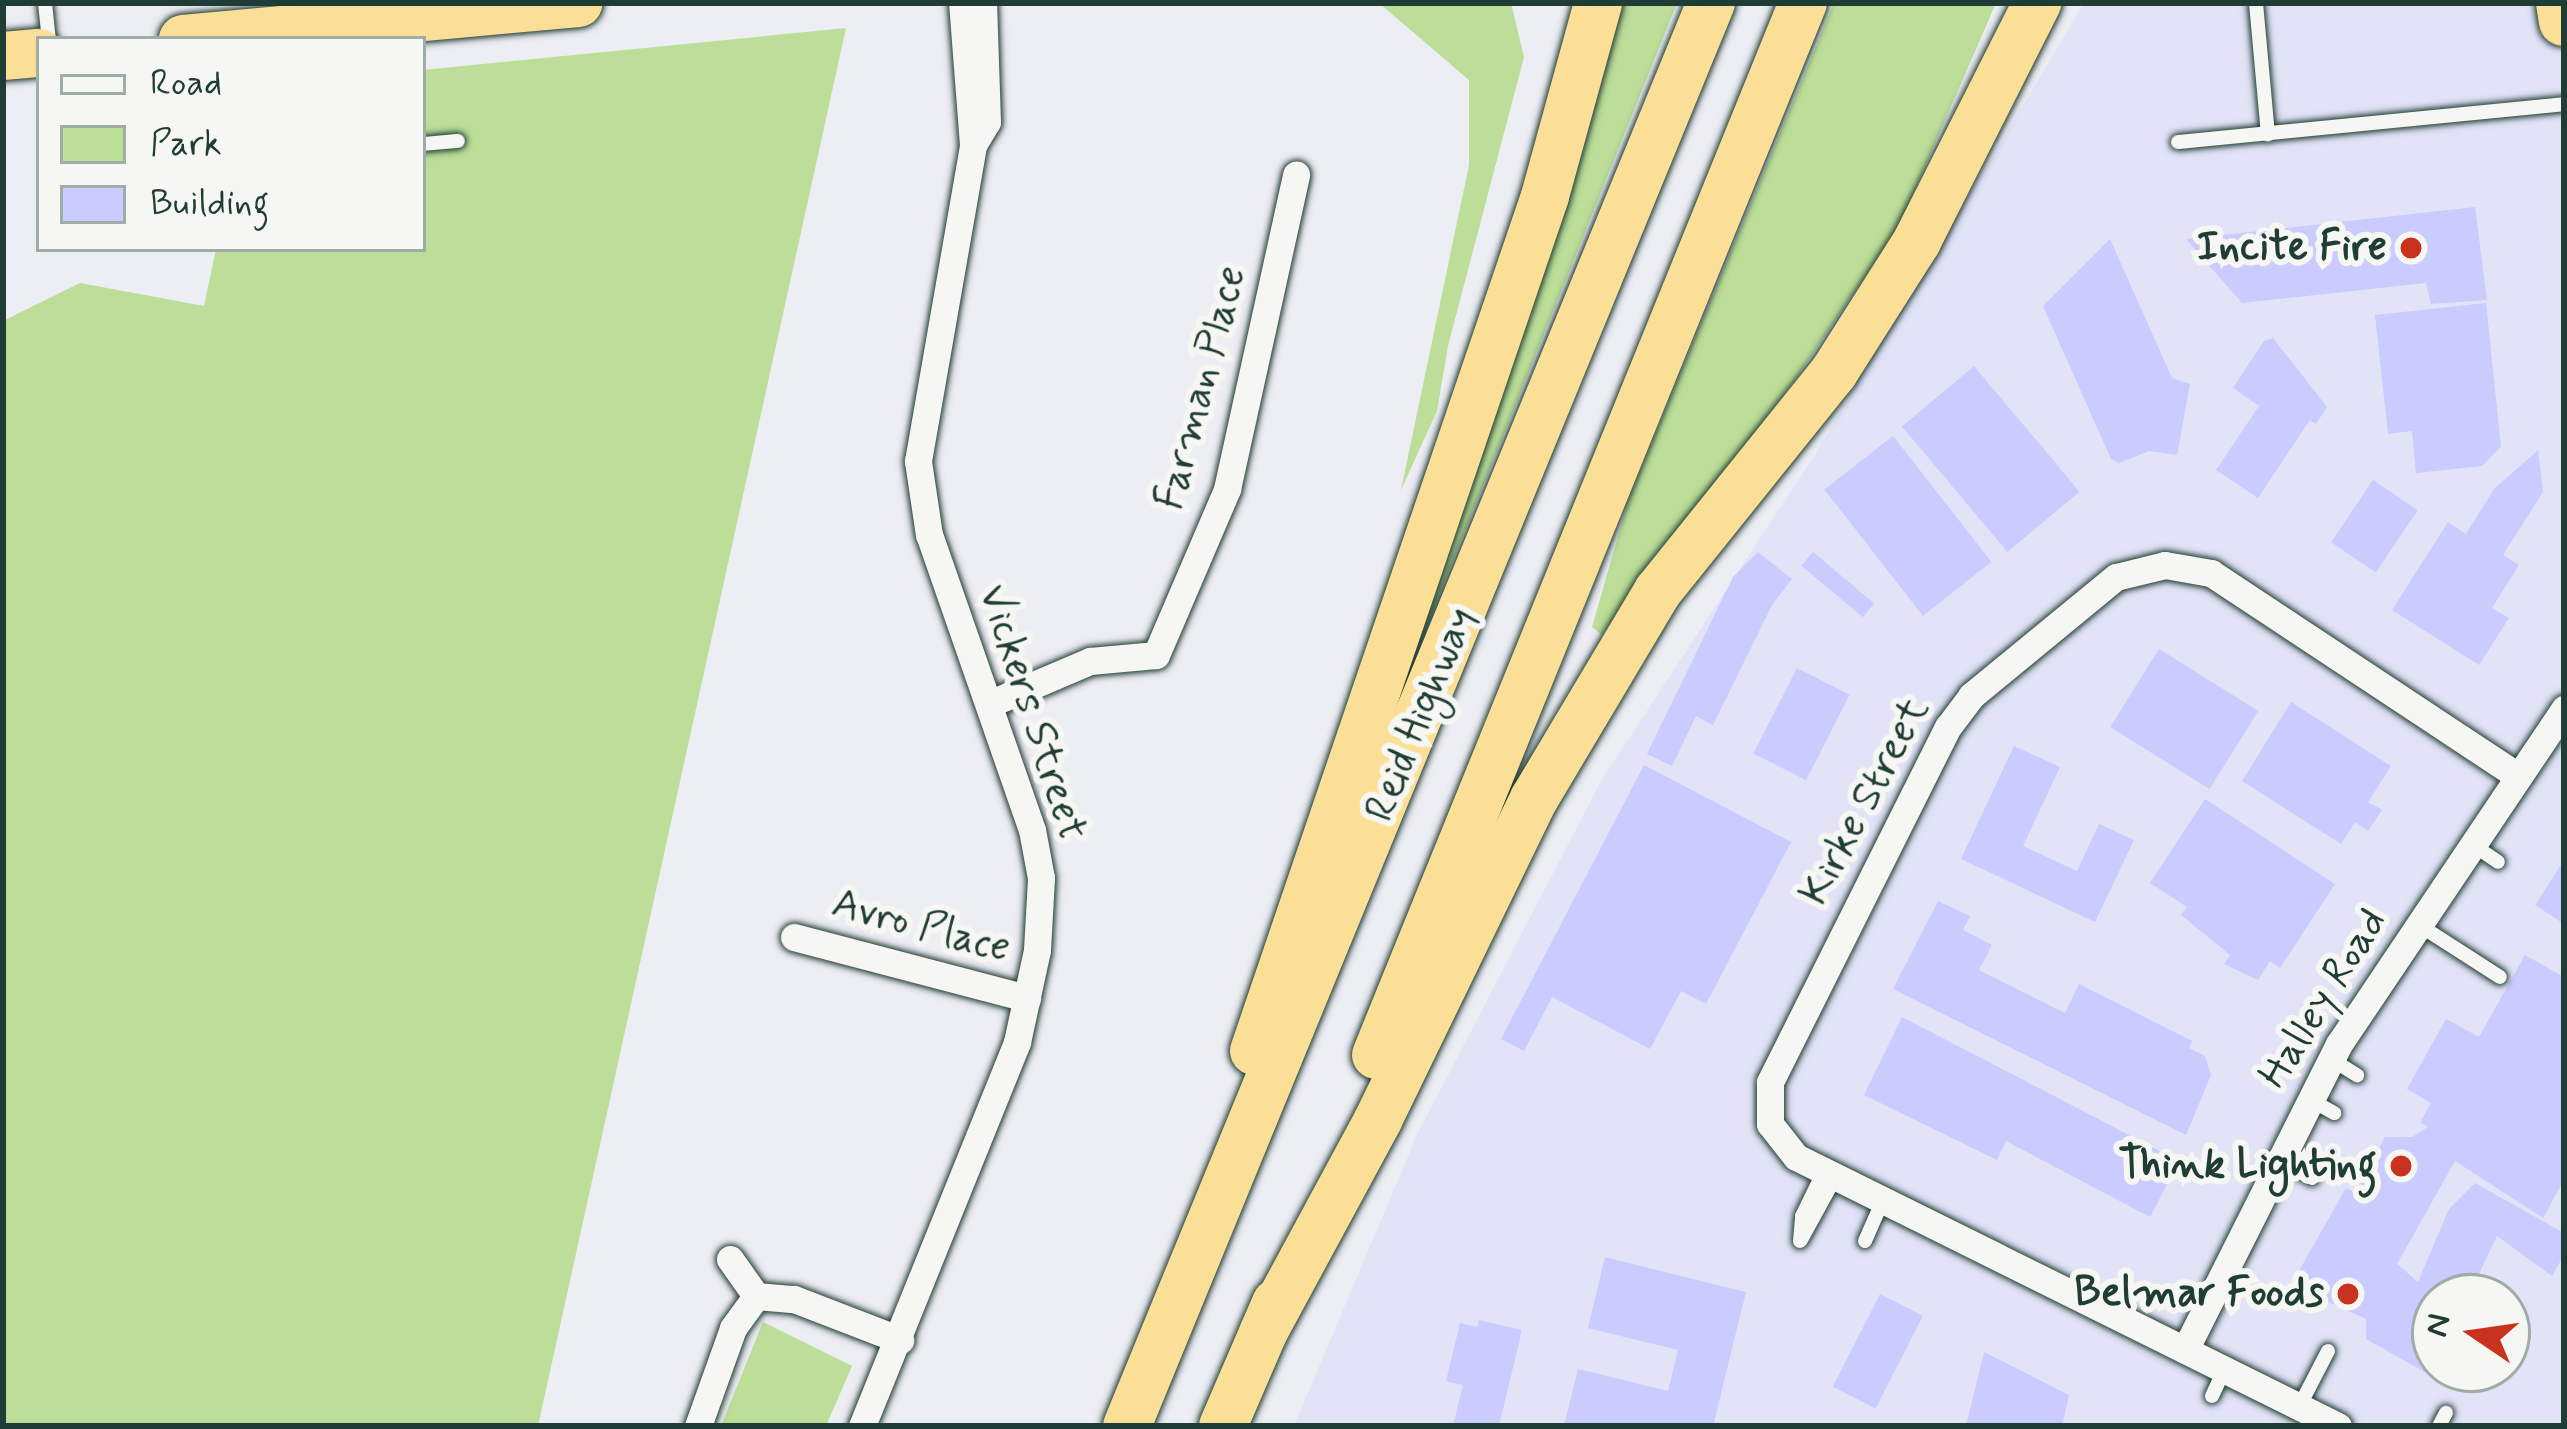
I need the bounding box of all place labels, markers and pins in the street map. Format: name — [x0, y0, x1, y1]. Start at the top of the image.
place label: Incite Fire — [2197, 223, 2387, 273]
marker: Incite Fire — [2398, 235, 2424, 261]
place label: Think Lighting — [2118, 1141, 2377, 1191]
marker: Think Lighting — [2388, 1153, 2414, 1179]
place label: Belmar Foods — [2077, 1269, 2324, 1319]
marker: Belmar Foods — [2335, 1281, 2361, 1307]

